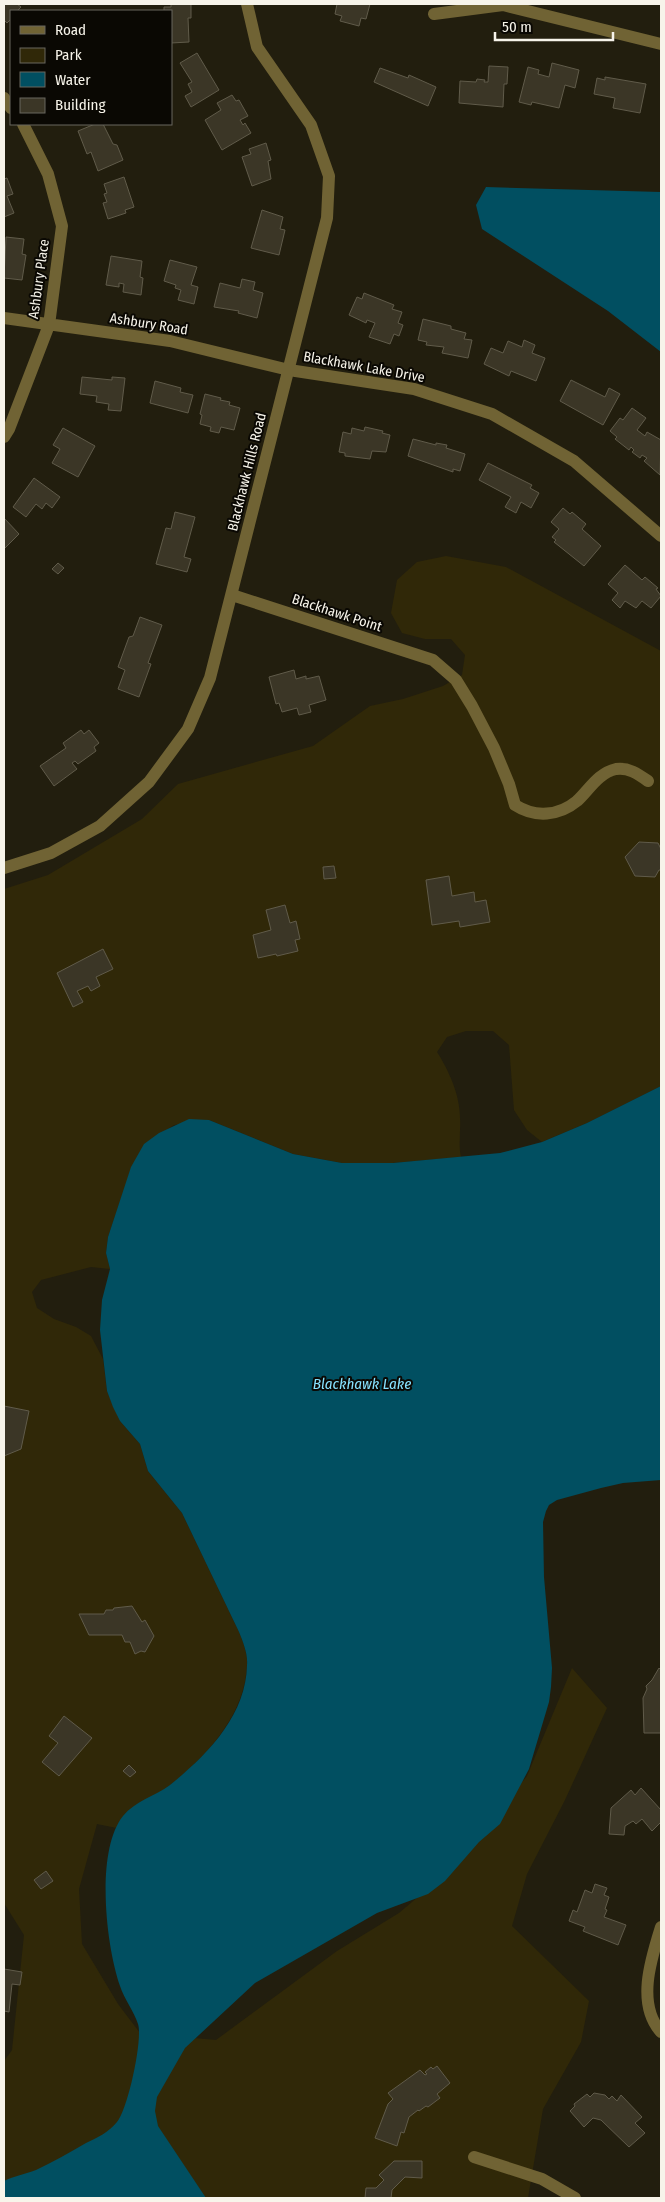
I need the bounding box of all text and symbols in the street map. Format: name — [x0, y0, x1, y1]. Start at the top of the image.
legend — [10, 10, 172, 125]
scale bar — [495, 10, 612, 42]
text: 50 m — [502, 18, 532, 36]
text: Road — [55, 21, 86, 39]
text: Park — [55, 46, 82, 64]
text: Water — [55, 71, 91, 89]
text: Building — [55, 96, 106, 114]
street label: Ashbury Place — [25, 238, 53, 320]
street label: Ashbury Road — [109, 309, 189, 339]
street label: Blackhawk Lake Drive — [302, 348, 426, 386]
street label: Blackhawk Hills Road — [224, 411, 270, 533]
street label: Blackhawk Point — [290, 590, 385, 636]
water label: Blackhawk Lake — [313, 1375, 411, 1393]

